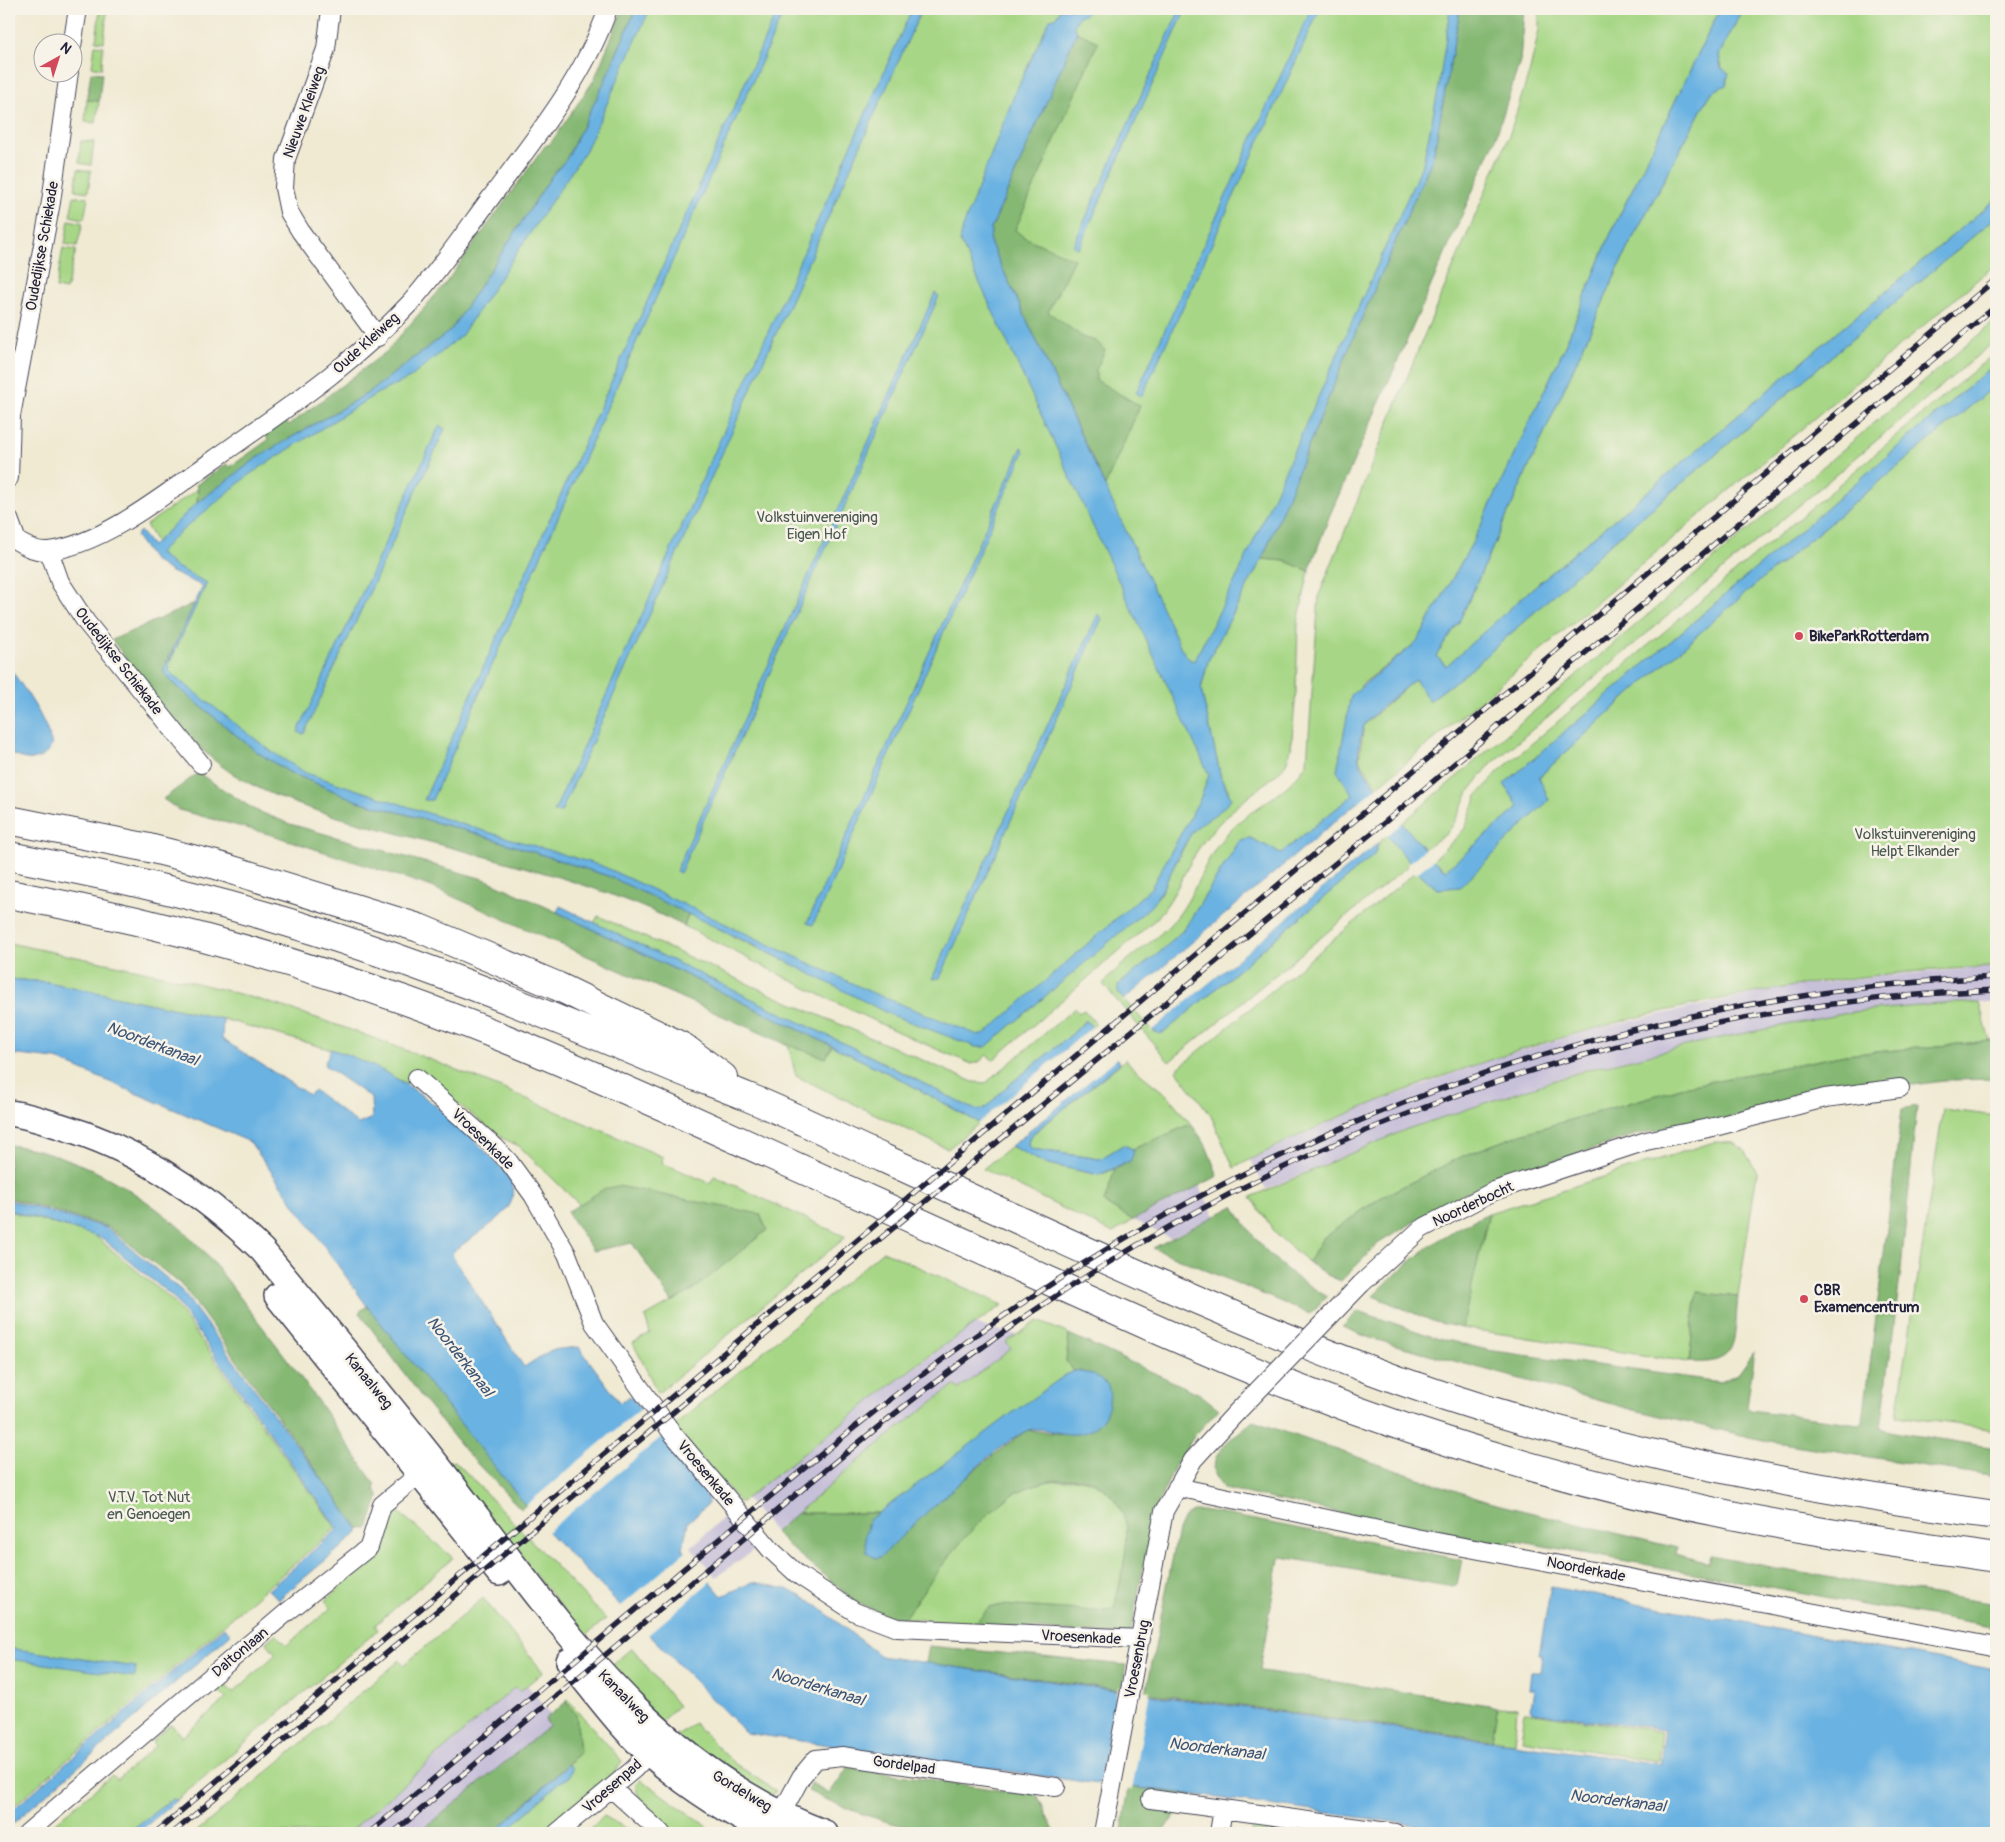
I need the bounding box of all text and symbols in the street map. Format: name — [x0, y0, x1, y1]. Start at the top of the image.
north arrow — [32, 32, 82, 82]
text: N — [57, 39, 75, 58]
street label: Nieuwe Kleiweg — [279, 64, 330, 161]
street label: Oudedijkse Schiekade — [22, 179, 63, 312]
street label: Oude Kleiweg — [329, 309, 404, 378]
park label: Volkstuinvereniging Eigen Hof — [756, 508, 878, 544]
street label: Oudedijkse Schiekade — [71, 604, 167, 719]
place label: BikeParkRotterdam — [1809, 627, 1929, 646]
marker: BikeParkRotterdam — [1793, 630, 1805, 642]
park label: Volkstuinvereniging Helpt Elkander — [1854, 825, 1976, 861]
water label: Noorderkanaal — [104, 1017, 203, 1071]
street label: Vroesenkade — [447, 1105, 518, 1174]
street label: Noorderbocht — [1429, 1177, 1518, 1232]
place label: CBR Examencentrum — [1814, 1281, 1919, 1317]
marker: CBR Examencentrum — [1798, 1293, 1810, 1305]
water label: Noorderkanaal — [423, 1312, 499, 1402]
street label: Kanaalweg — [340, 1349, 397, 1413]
street label: Vroesenkade — [673, 1437, 739, 1510]
park label: V.T.V. Tot Nut en Genoegen — [107, 1488, 191, 1524]
street label: Noorderkade — [1545, 1553, 1627, 1587]
street label: Vroesenbrug — [1121, 1618, 1154, 1700]
street label: Daltonlaan — [208, 1623, 272, 1682]
street label: Vroesenkade — [1041, 1626, 1122, 1649]
water label: Noorderkanaal — [769, 1663, 869, 1711]
street label: Kanaalweg — [594, 1666, 654, 1727]
water label: Noorderkanaal — [1168, 1733, 1268, 1765]
street label: Gordelpad — [871, 1752, 936, 1779]
street label: Vroesenpad — [578, 1755, 646, 1818]
street label: Gordelweg — [708, 1766, 775, 1817]
water label: Noorderkanaal — [1569, 1785, 1669, 1817]

